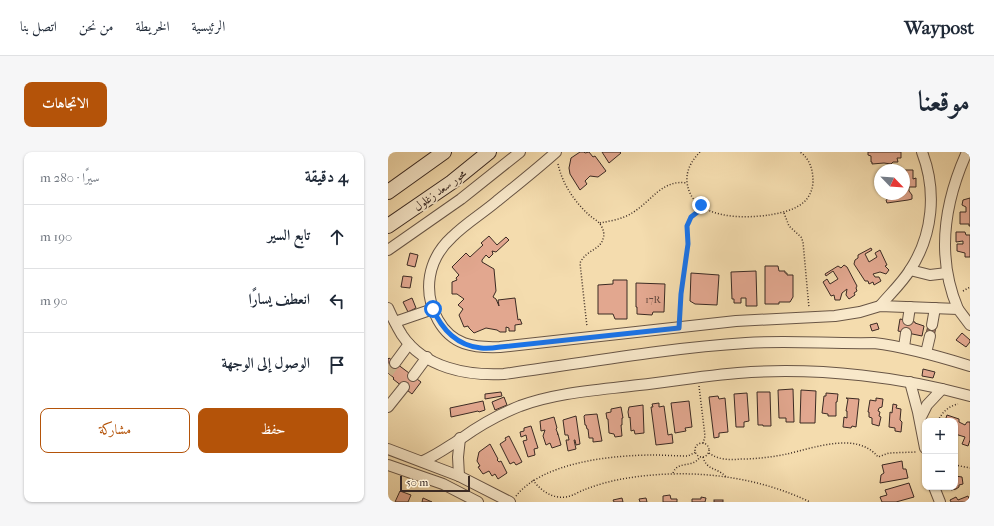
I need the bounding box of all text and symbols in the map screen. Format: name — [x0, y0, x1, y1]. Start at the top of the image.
text: Waypost — [904, 17, 974, 39]
text: اتصل بنا — [20, 18, 57, 35]
text: من نحن — [79, 18, 114, 35]
text: الخريطة — [136, 18, 170, 35]
text: الرئيسية — [192, 18, 225, 35]
button: الاتجاهات — [24, 82, 107, 127]
text: موقعنا — [918, 85, 970, 118]
north arrow — [874, 164, 910, 200]
text: 4 دقيقة — [305, 166, 348, 186]
street label: محور سعد زغلول — [411, 166, 470, 215]
text: سيرًا · 280 m — [40, 170, 100, 185]
route end — [692, 196, 710, 214]
text: تابع السير — [268, 226, 310, 244]
icon: ahead — [326, 226, 348, 248]
text: 190 m — [40, 229, 72, 244]
text: انعطف يسارًا — [249, 290, 310, 308]
icon: left — [326, 290, 348, 312]
text: 90 m — [40, 293, 68, 308]
house number: 17R — [645, 294, 662, 306]
route start — [424, 300, 442, 318]
text: الوصول إلى الوجهة — [221, 354, 310, 372]
icon: arrive — [326, 354, 348, 376]
button: مشاركة — [40, 408, 190, 453]
button: حفظ — [198, 408, 348, 453]
map controls — [922, 418, 958, 490]
button: + — [922, 418, 958, 454]
button: − — [922, 454, 958, 490]
scale bar — [400, 474, 470, 493]
text: 50 m — [406, 476, 428, 489]

